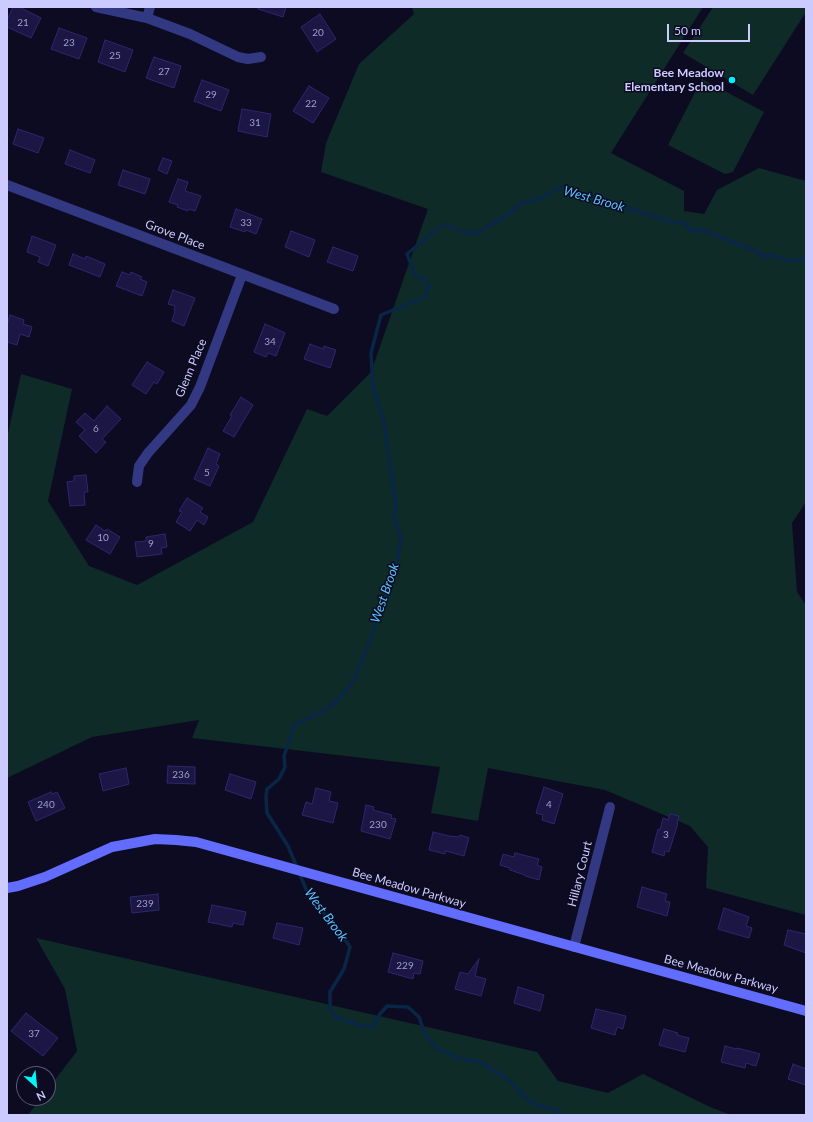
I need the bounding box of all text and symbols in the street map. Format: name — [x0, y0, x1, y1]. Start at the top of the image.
scale bar — [669, 16, 752, 42]
house number: 21 — [17, 17, 29, 29]
text: 50 m — [674, 23, 701, 38]
house number: 20 — [312, 27, 324, 39]
house number: 23 — [63, 37, 75, 49]
house number: 25 — [109, 50, 121, 62]
house number: 27 — [158, 66, 170, 78]
place label: Bee Meadow Elementary School — [624, 66, 724, 94]
marker: Bee Meadow Elementary School — [727, 75, 737, 85]
house number: 29 — [205, 89, 217, 101]
house number: 22 — [305, 98, 317, 110]
house number: 31 — [249, 117, 261, 129]
water label: West Brook — [562, 183, 626, 215]
street label: Grove Place — [143, 217, 207, 253]
house number: 33 — [240, 217, 252, 229]
house number: 34 — [264, 336, 276, 348]
street label: Glenn Place — [172, 337, 210, 399]
house number: 6 — [93, 423, 99, 435]
house number: 5 — [204, 467, 210, 479]
house number: 10 — [97, 532, 109, 544]
house number: 9 — [148, 538, 154, 550]
water label: West Brook — [367, 561, 403, 625]
house number: 236 — [172, 769, 190, 781]
house number: 240 — [37, 799, 55, 811]
house number: 4 — [546, 799, 552, 811]
house number: 230 — [369, 819, 387, 831]
house number: 3 — [663, 829, 669, 841]
street label: Hillary Court — [565, 840, 595, 908]
street label: Bee Meadow Parkway — [351, 865, 467, 911]
water label: West Brook — [301, 885, 351, 945]
house number: 239 — [136, 898, 154, 910]
street label: Bee Meadow Parkway — [662, 952, 780, 996]
house number: 229 — [396, 960, 414, 972]
house number: 37 — [28, 1028, 40, 1040]
north arrow — [16, 1066, 56, 1106]
text: N — [34, 1089, 48, 1104]

